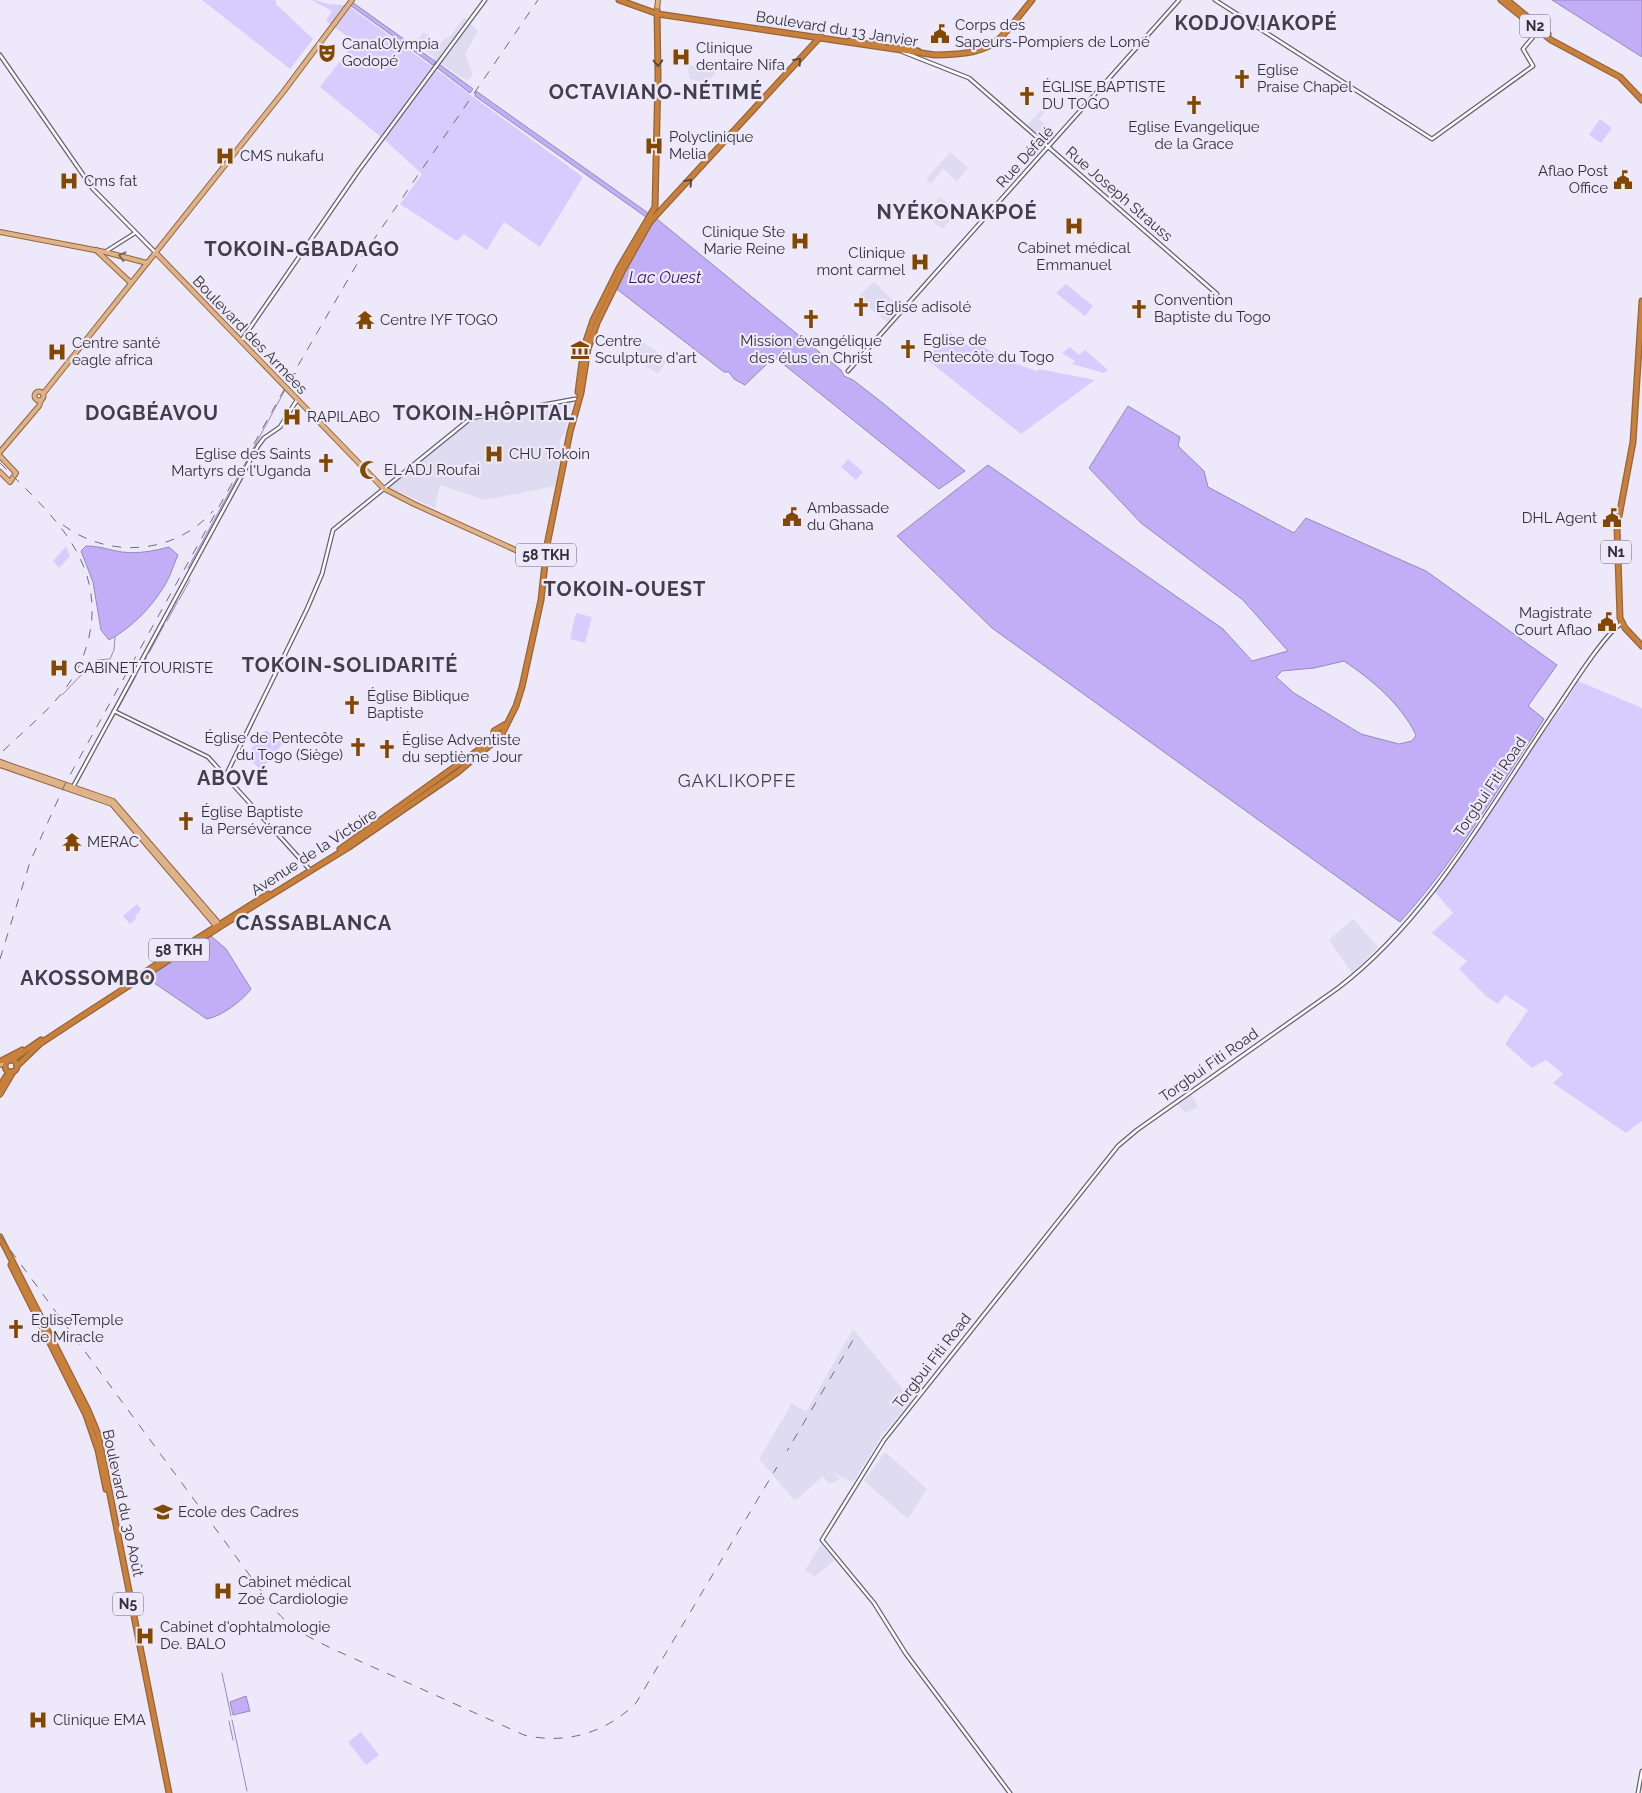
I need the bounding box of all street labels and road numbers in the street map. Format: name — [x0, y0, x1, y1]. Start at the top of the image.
street label: Boulevard du 13 Janvier — [755, 7, 920, 51]
road number: N2 — [1520, 15, 1550, 38]
street label: Rue Défalé — [993, 122, 1057, 191]
street label: Rue Joseph Strauss — [1062, 143, 1176, 245]
street label: Boulevard des Armées — [189, 272, 311, 398]
road number: N1 — [1601, 540, 1631, 564]
road number: 58 TKH — [516, 544, 576, 566]
street label: Torgbui Fiti Road — [1450, 734, 1530, 840]
street label: Avenue de la Victoire — [248, 804, 381, 899]
road number: 58 TKH — [149, 938, 209, 962]
street label: Torgbui Fiti Road — [1156, 1024, 1262, 1106]
street label: Torgbui Fiti Road — [889, 1310, 975, 1412]
street label: Boulevard du 30 Août — [99, 1428, 147, 1578]
road number: N5 — [113, 1592, 143, 1616]

